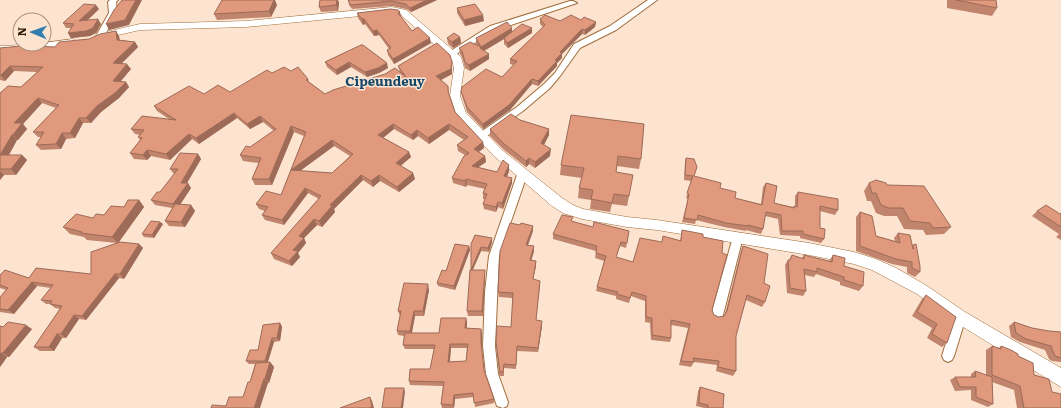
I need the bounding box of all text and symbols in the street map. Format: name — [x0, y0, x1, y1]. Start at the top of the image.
north arrow — [12, 12, 52, 52]
text: N — [13, 27, 29, 37]
district label: Cipeundeuy — [345, 71, 425, 90]

